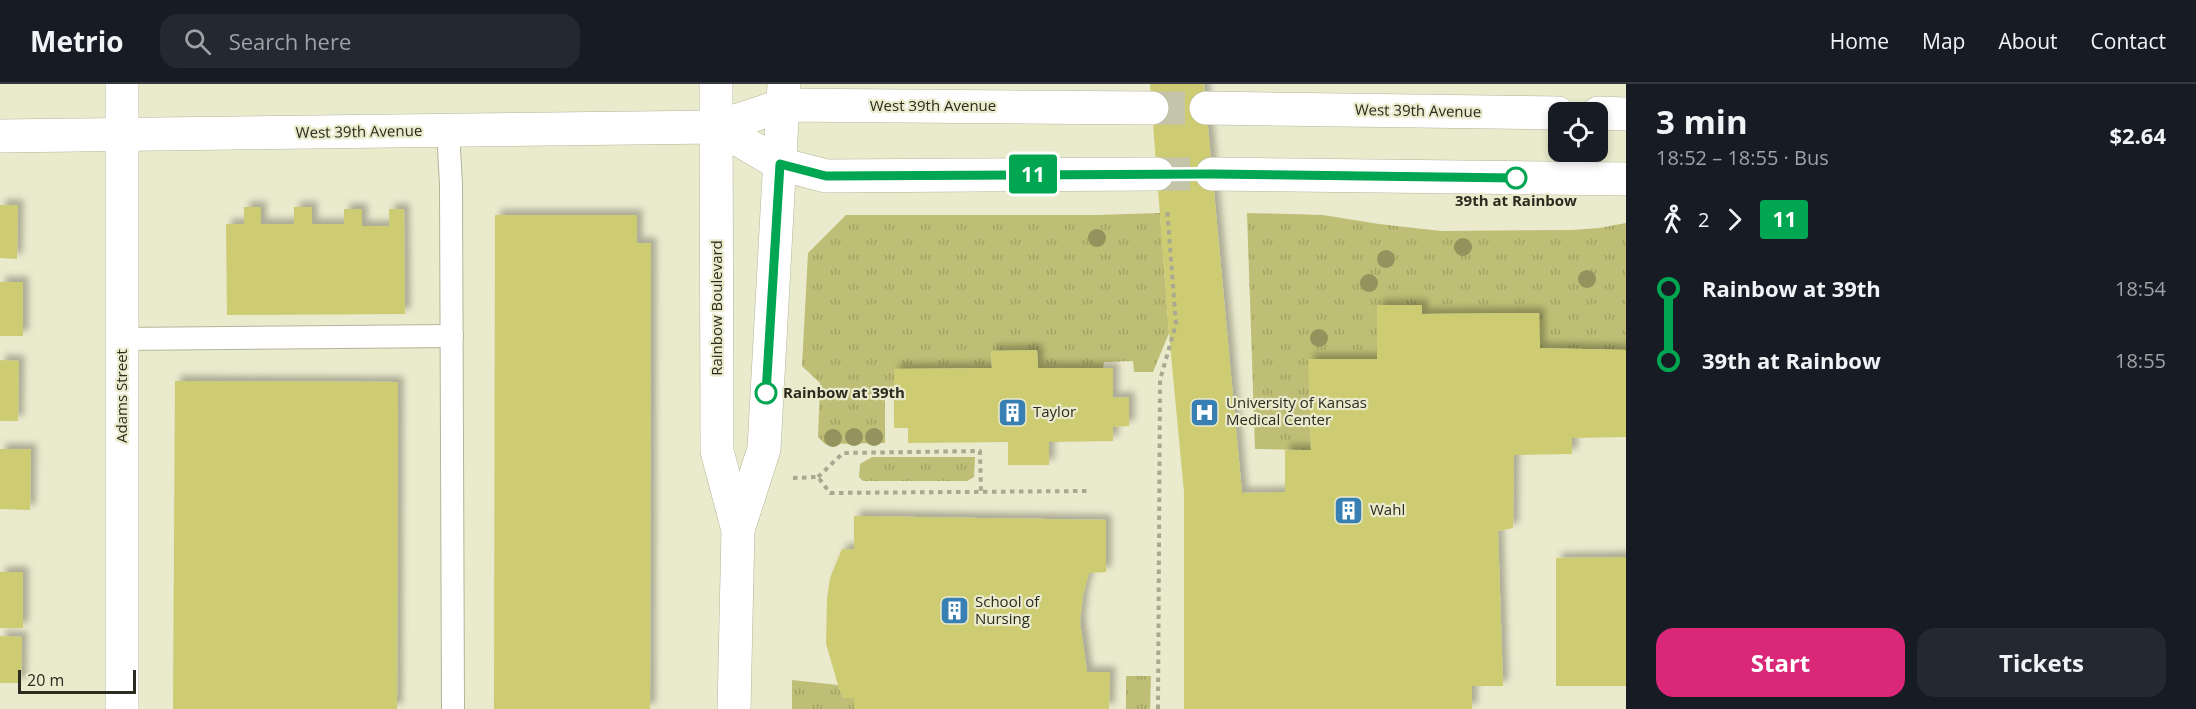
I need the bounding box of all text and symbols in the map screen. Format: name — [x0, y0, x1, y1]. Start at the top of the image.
search box — [160, 14, 580, 68]
text: Metrio — [30, 22, 124, 60]
icon: search — [181, 25, 214, 58]
text: Search here — [229, 26, 351, 56]
text: Home — [1830, 27, 1889, 55]
text: Map — [1922, 27, 1965, 55]
text: About — [1998, 27, 2058, 55]
text: Contact — [2091, 27, 2166, 55]
street label: West 39th Avenue — [870, 95, 996, 115]
street label: West 39th Avenue — [1355, 99, 1481, 121]
text: 3 min — [1656, 99, 1748, 144]
map controls — [1548, 102, 1608, 162]
button: locate — [1548, 102, 1608, 162]
street label: West 39th Avenue — [296, 120, 422, 142]
text: $2.64 — [2109, 120, 2166, 150]
text: 18:52 – 18:55 · Bus — [1656, 144, 1829, 171]
line badge: 11 — [1006, 154, 1060, 194]
text: 11 — [1021, 160, 1045, 188]
marker: 39th at Rainbow — [1505, 167, 1527, 189]
place label: 39th at Rainbow — [1455, 190, 1577, 210]
icon: walk — [1656, 203, 1689, 236]
icon: forward — [1718, 203, 1751, 236]
text: 11 — [1772, 205, 1796, 233]
text: 2 — [1698, 206, 1709, 233]
street label: Rainbow Boulevard — [706, 240, 726, 376]
text: Rainbow at 39th — [1702, 273, 1881, 303]
text: 18:54 — [2115, 275, 2166, 302]
text: 39th at Rainbow — [1702, 345, 1881, 375]
text: 18:55 — [2115, 347, 2166, 374]
street label: Adams Street — [111, 349, 131, 443]
marker: Rainbow at 39th — [755, 382, 777, 404]
place label: Rainbow at 39th — [783, 382, 905, 402]
place label: University of Kansas Medical Center — [1226, 392, 1367, 429]
building icon: Taylor — [996, 396, 1028, 428]
hospital icon: University of Kansas Medical Center — [1189, 396, 1221, 428]
place label: Taylor — [1033, 401, 1076, 421]
building icon: Wahl — [1333, 494, 1365, 526]
place label: Wahl — [1370, 499, 1405, 519]
place label: School of Nursing — [975, 591, 1040, 628]
building icon: School of Nursing — [938, 595, 970, 627]
button: Start — [1656, 628, 1905, 697]
button: Tickets — [1917, 628, 2166, 697]
scale bar — [18, 667, 136, 694]
text: 20 m — [27, 669, 64, 691]

